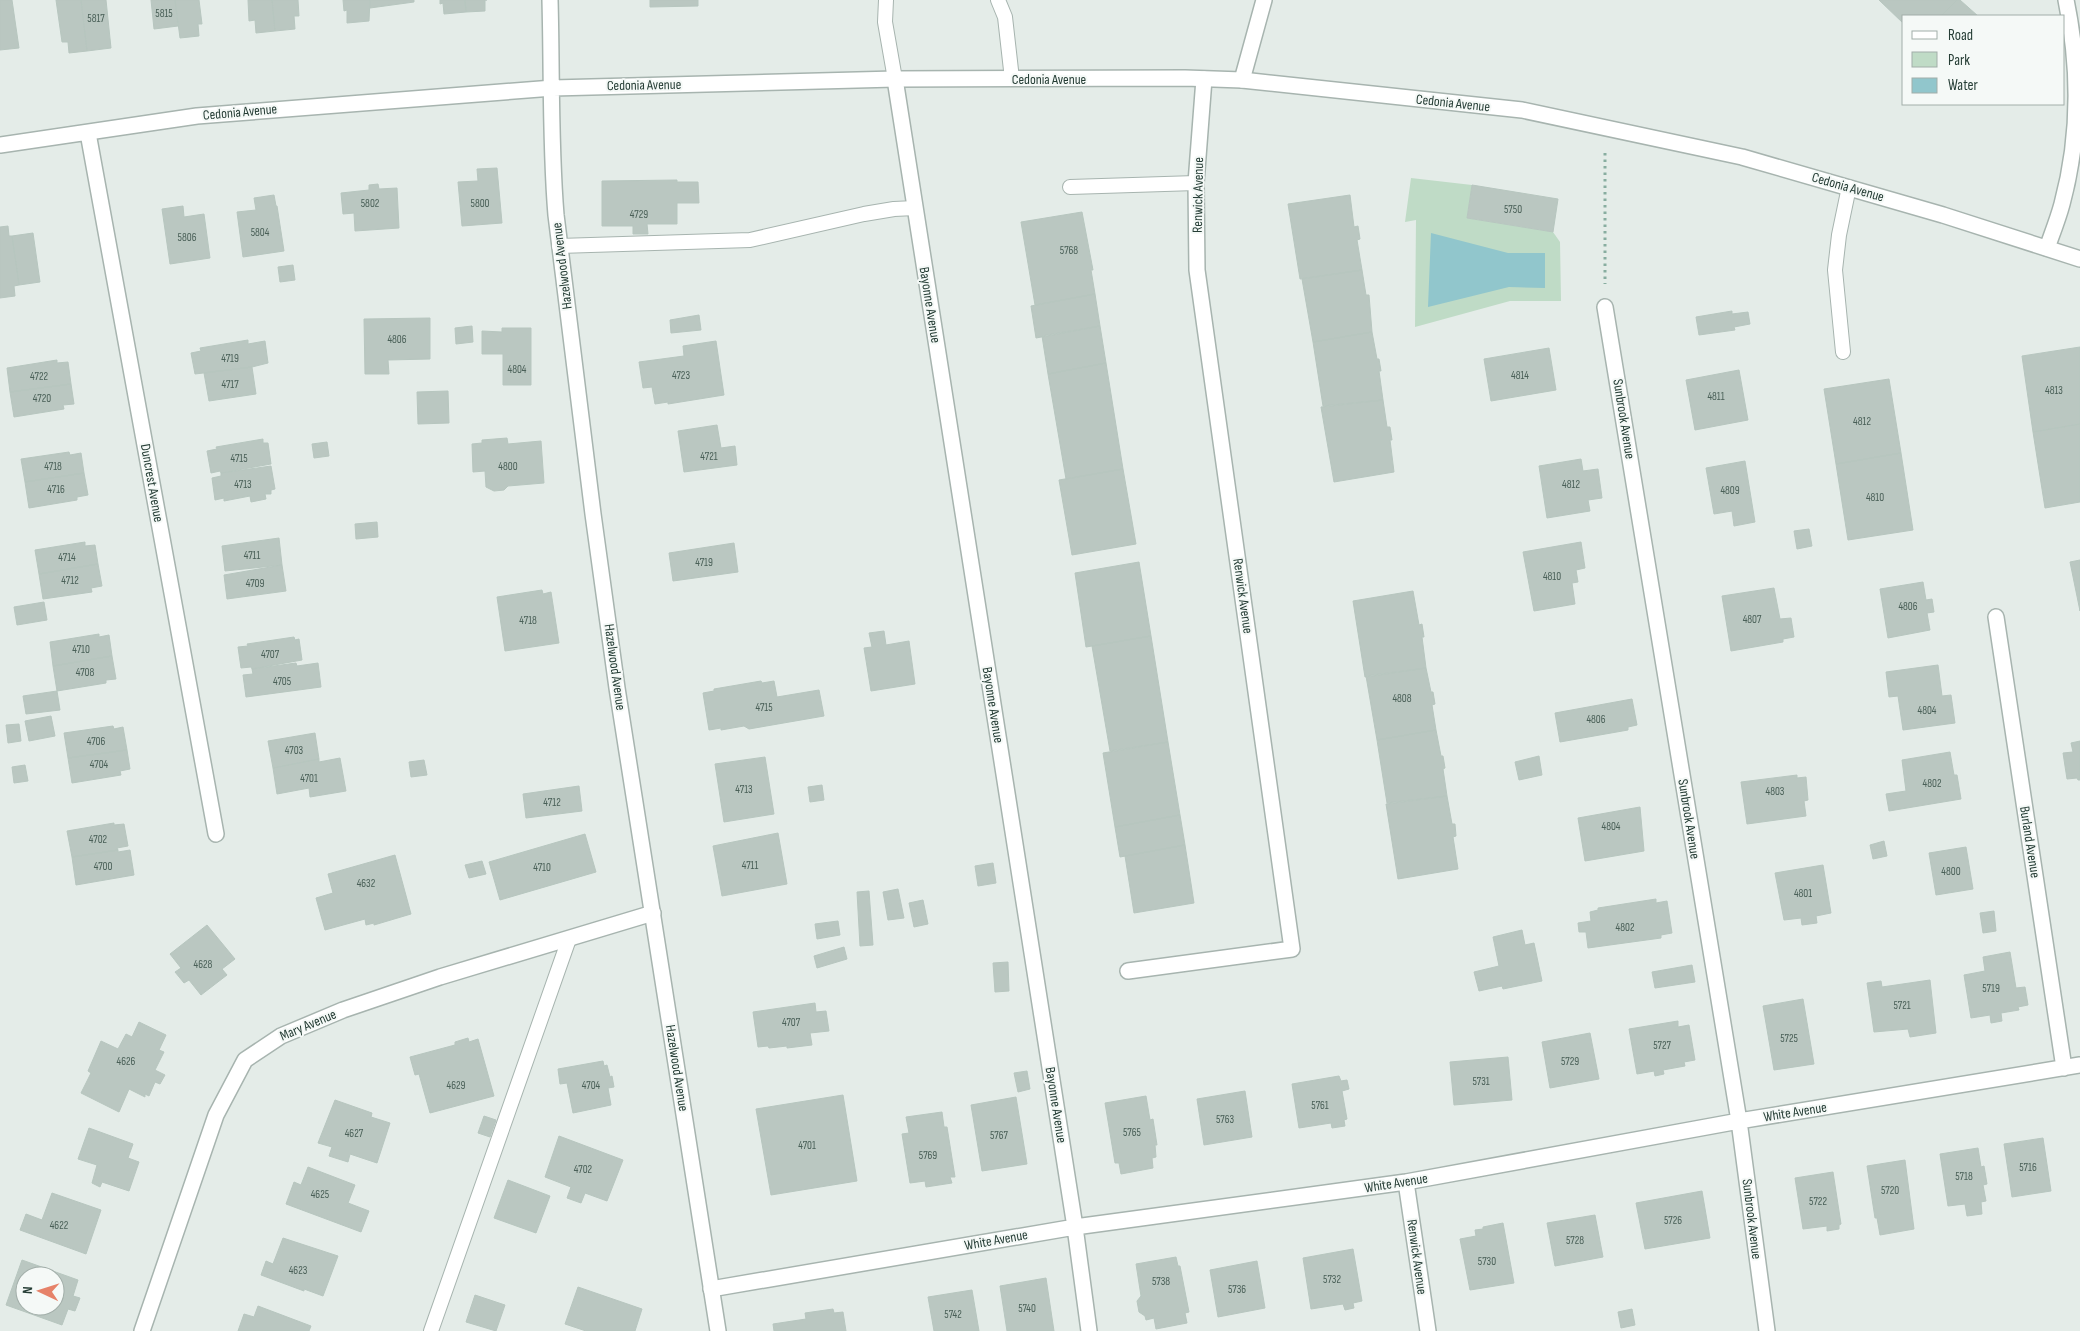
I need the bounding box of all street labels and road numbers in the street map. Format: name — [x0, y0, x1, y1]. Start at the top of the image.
street label: Cedonia Avenue — [1012, 71, 1086, 88]
street label: Cedonia Avenue — [607, 76, 681, 94]
street label: Cedonia Avenue — [1415, 91, 1491, 115]
street label: Cedonia Avenue — [202, 100, 278, 124]
street label: Renwick Avenue — [1189, 157, 1207, 233]
street label: Cedonia Avenue — [1810, 169, 1886, 205]
street label: Hazelwood Avenue — [548, 222, 576, 310]
street label: Bayonne Avenue — [916, 266, 944, 344]
street label: Sunbrook Avenue — [1609, 378, 1639, 460]
street label: Duncrest Avenue — [137, 442, 167, 524]
street label: Renwick Avenue — [1229, 557, 1257, 635]
street label: Hazelwood Avenue — [601, 623, 629, 711]
street label: Bayonne Avenue — [979, 666, 1007, 744]
street label: Sunbrook Avenue — [1674, 778, 1704, 860]
street label: Burland Avenue — [2016, 805, 2044, 879]
street label: Mary Avenue — [277, 1006, 339, 1044]
street label: Hazelwood Avenue — [662, 1024, 692, 1112]
street label: Bayonne Avenue — [1042, 1066, 1070, 1144]
street label: White Avenue — [1762, 1099, 1828, 1125]
street label: White Avenue — [1363, 1170, 1429, 1196]
street label: Sunbrook Avenue — [1739, 1178, 1765, 1260]
street label: Renwick Avenue — [1403, 1218, 1431, 1296]
street label: White Avenue — [963, 1226, 1029, 1254]

